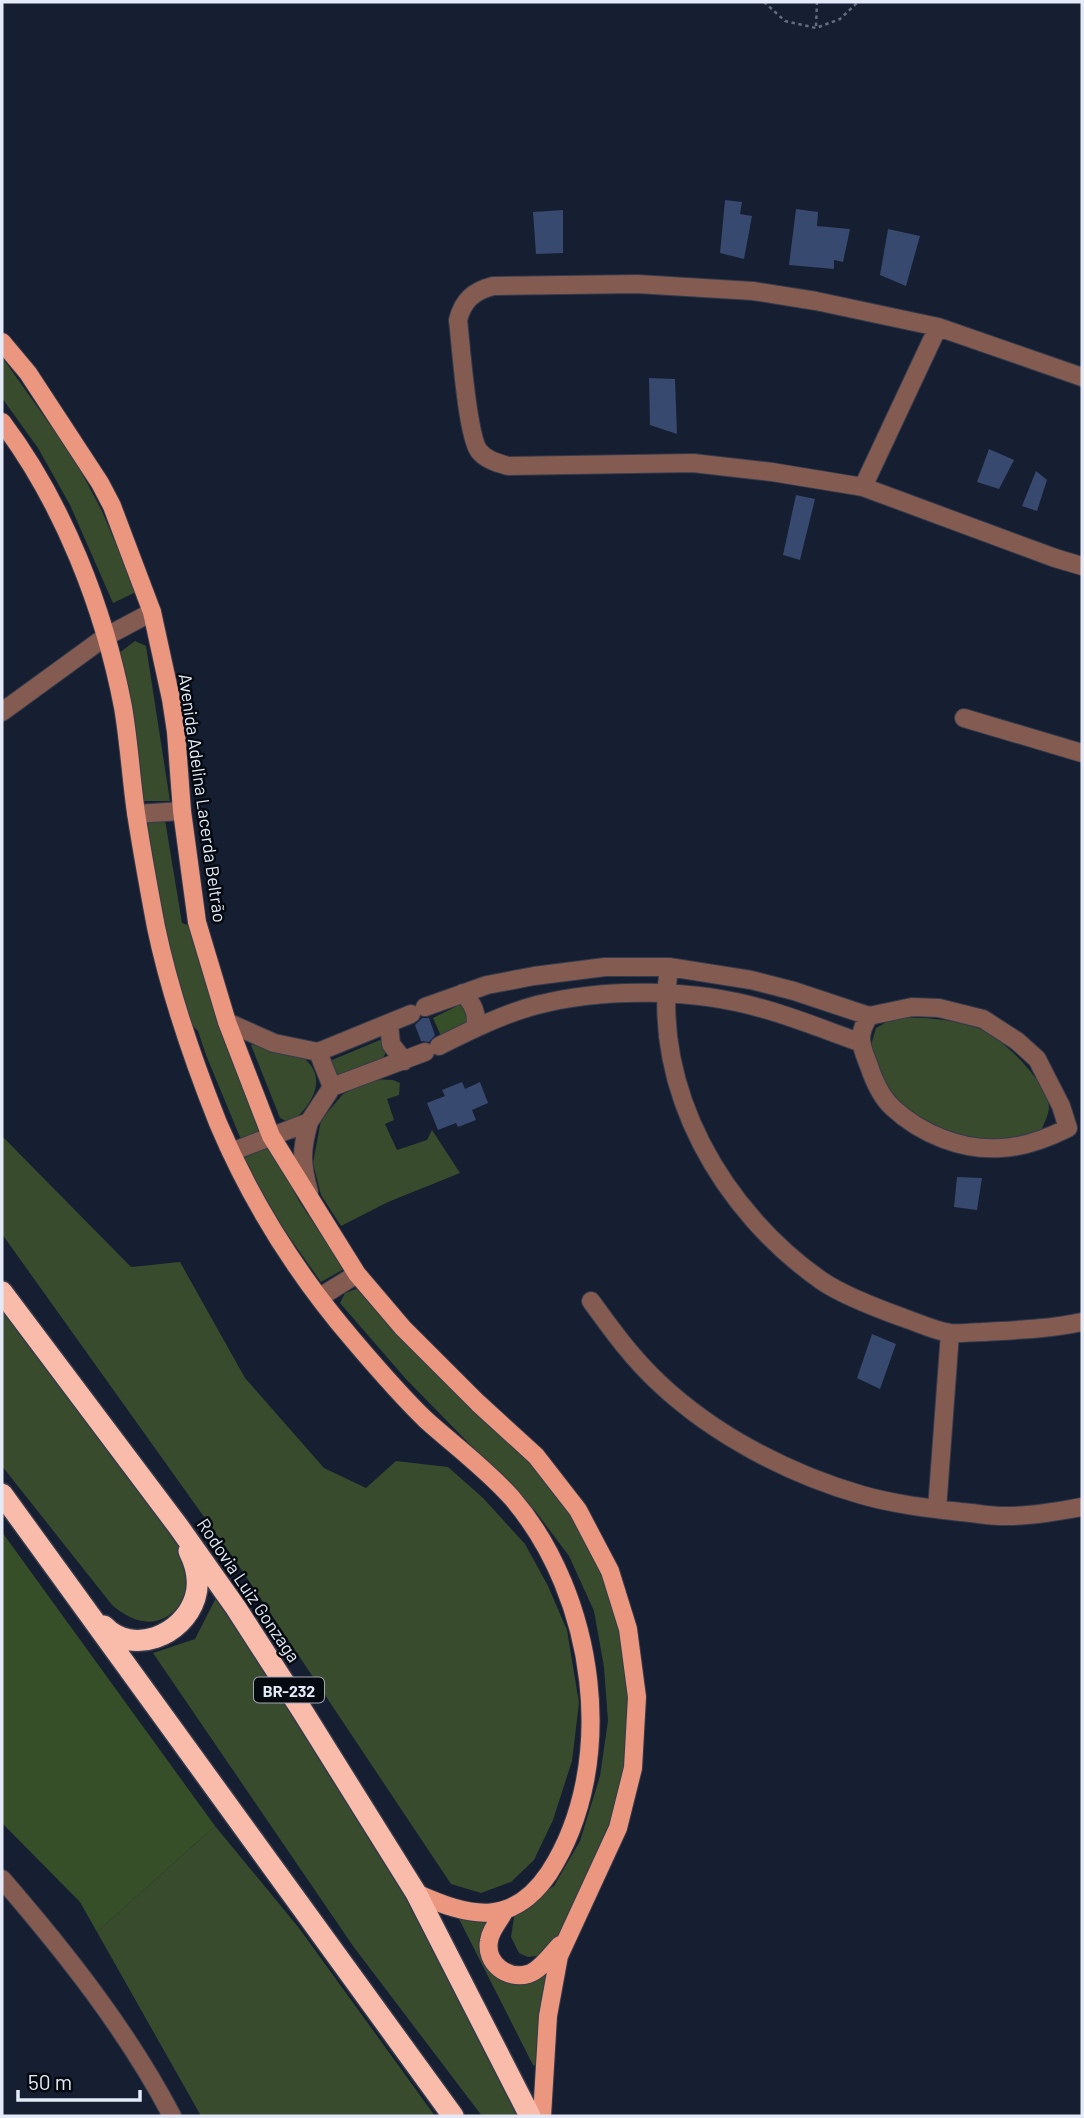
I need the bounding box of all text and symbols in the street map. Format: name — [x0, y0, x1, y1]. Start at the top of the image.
street label: Avenida Adelina Lacerda Beltrão — [175, 672, 231, 924]
street label: Rodovia Luiz Gonzaga — [193, 1514, 305, 1666]
road number: BR-232 — [254, 1678, 324, 1702]
scale bar — [18, 2058, 140, 2102]
text: 50 m — [28, 2069, 72, 2094]

